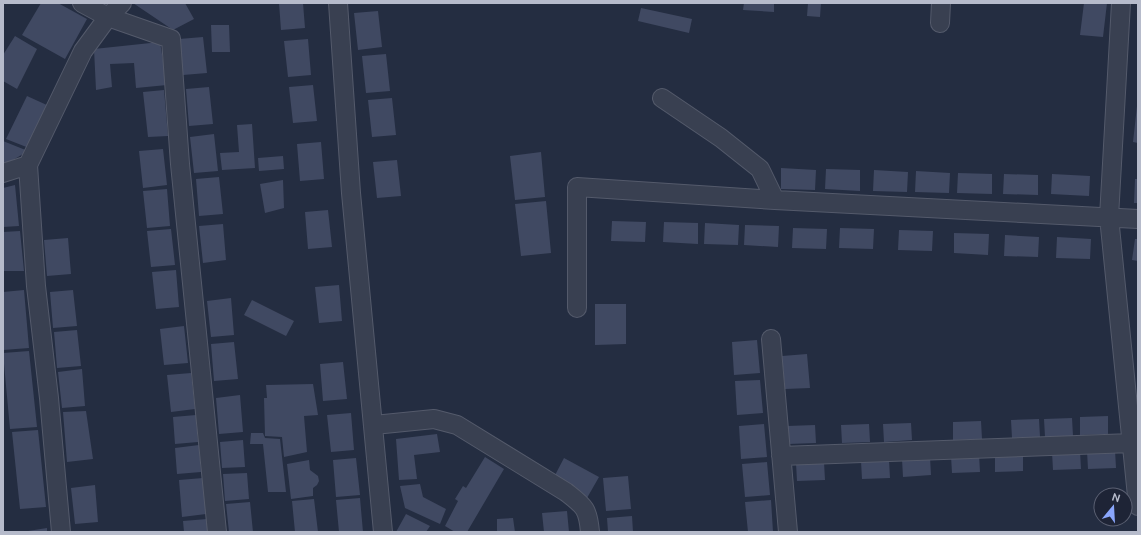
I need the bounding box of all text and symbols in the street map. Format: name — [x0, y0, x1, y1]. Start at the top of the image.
north arrow — [1093, 487, 1133, 527]
text: N — [1110, 491, 1122, 504]

